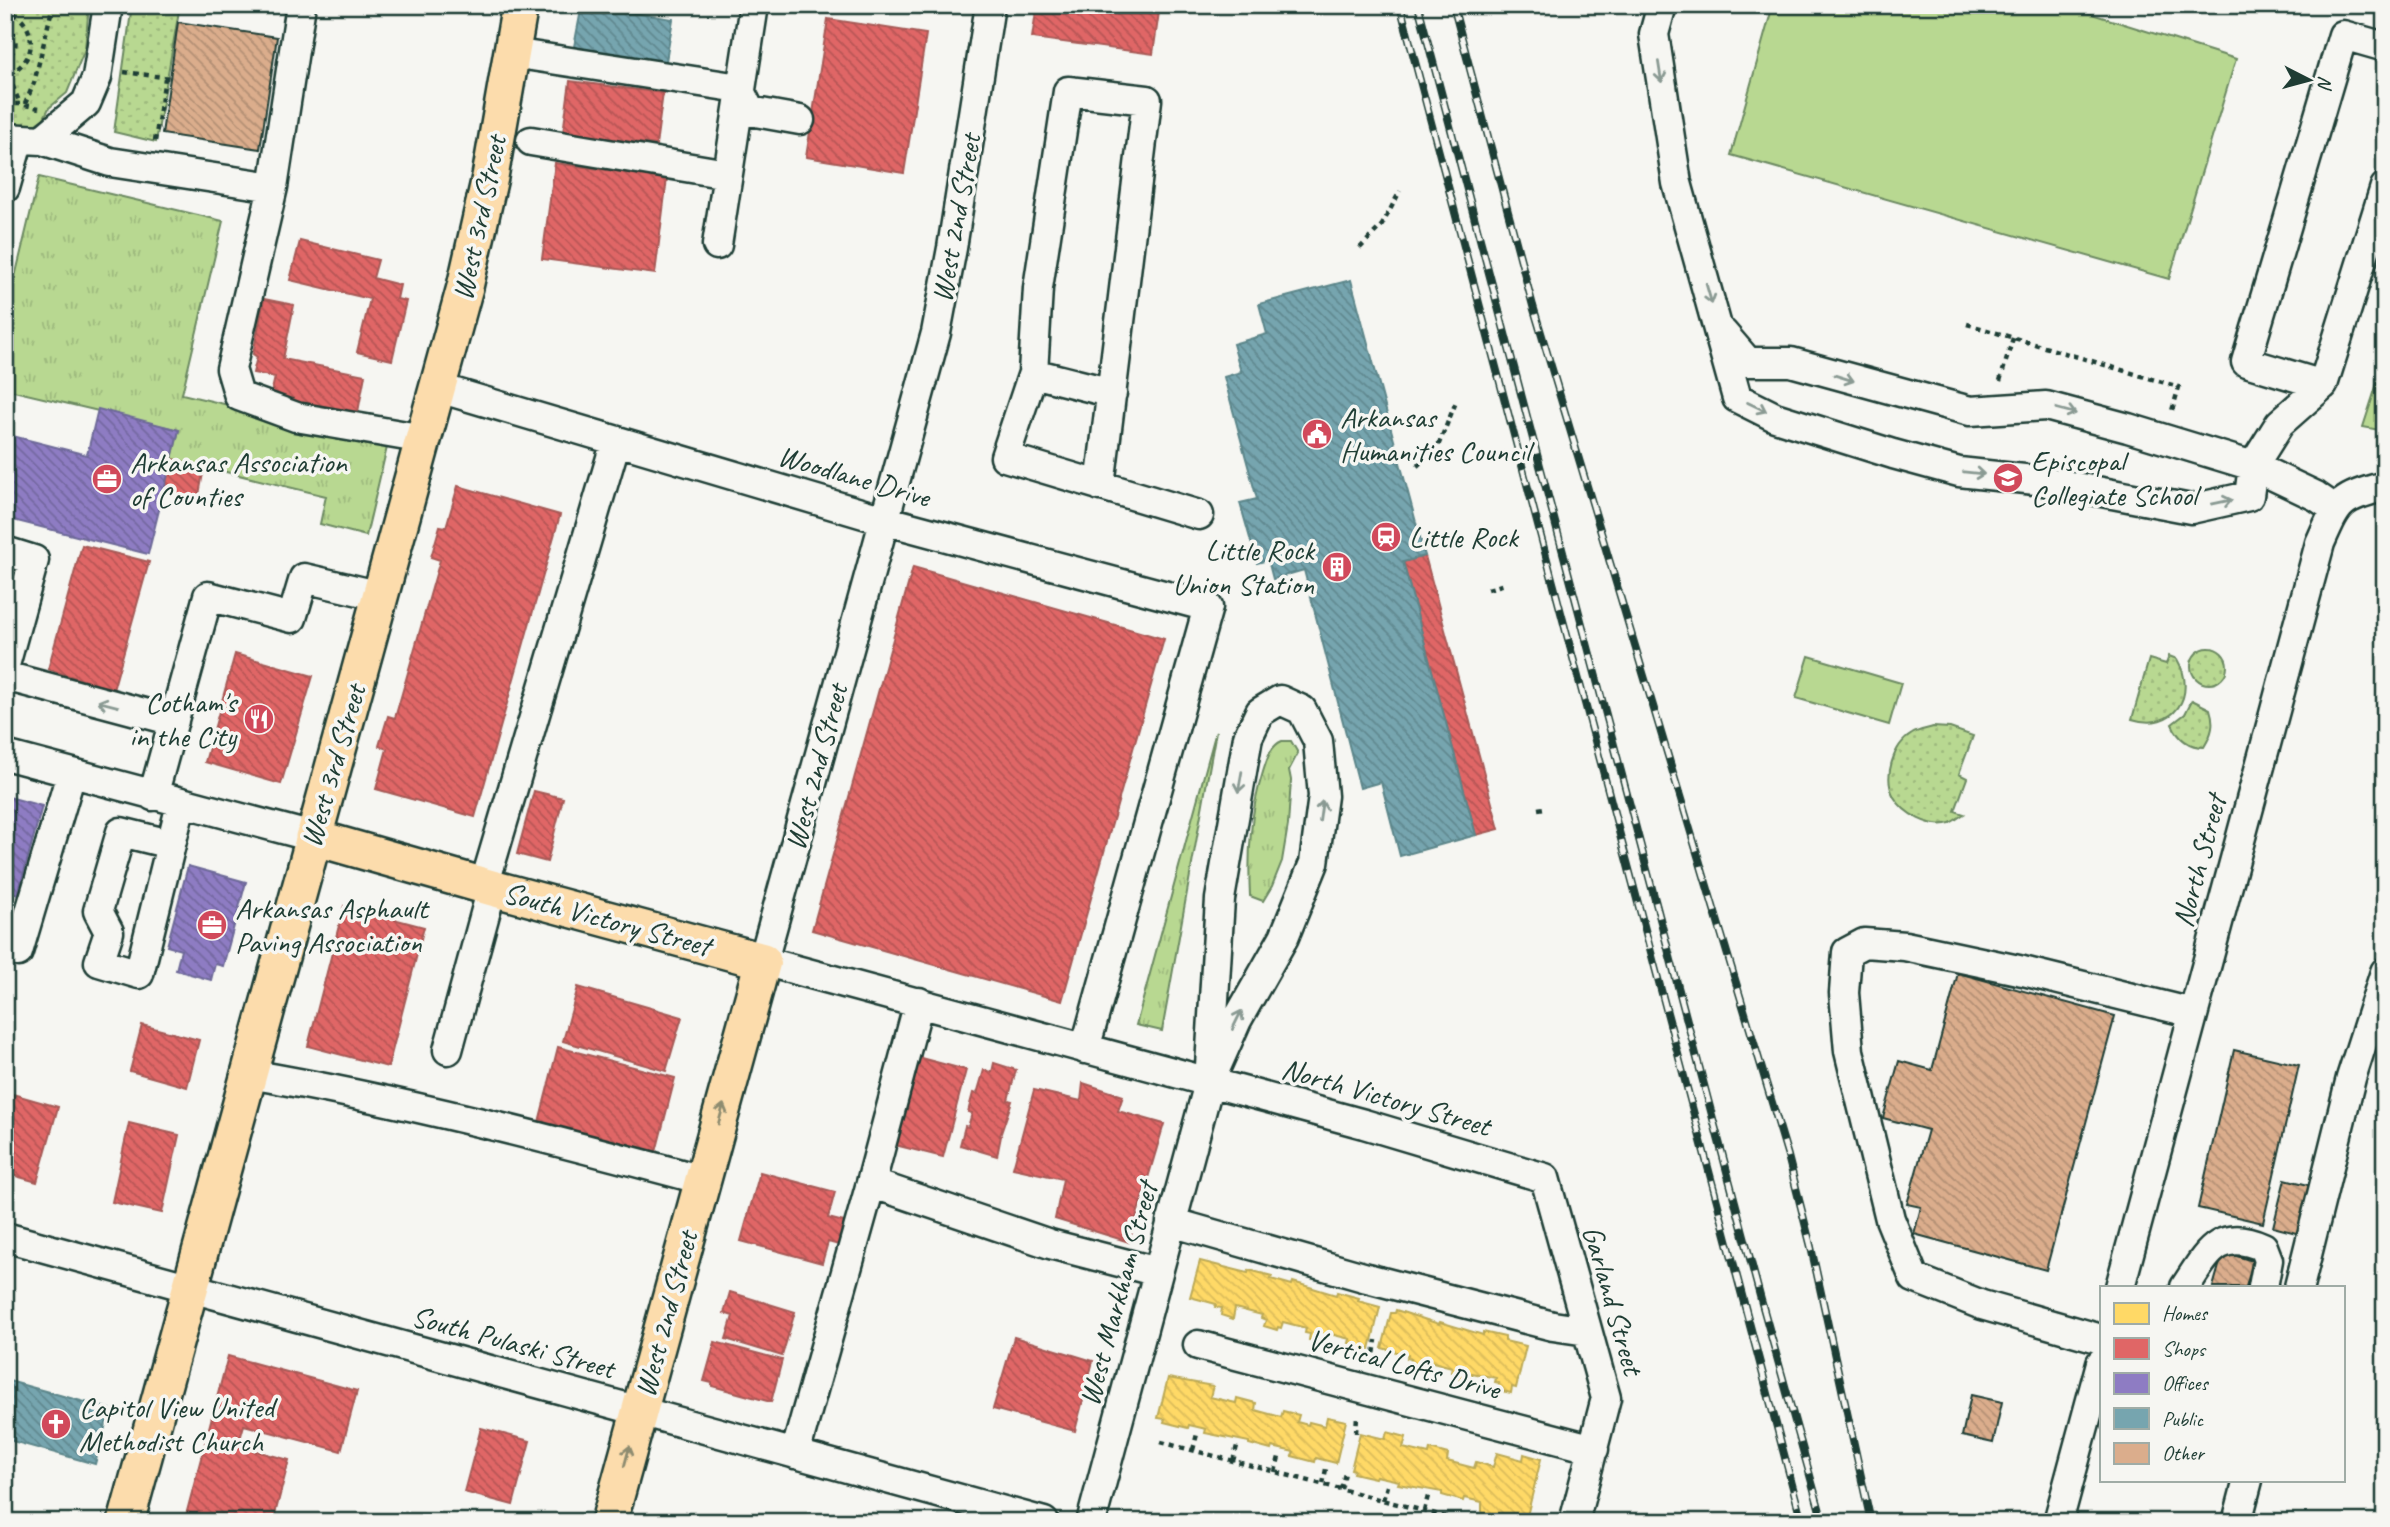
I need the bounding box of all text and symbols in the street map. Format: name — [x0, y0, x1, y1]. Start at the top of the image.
north arrow — [2274, 46, 2344, 116]
one-way arrow — [1654, 60, 1667, 83]
text: N — [2312, 75, 2337, 92]
street label: West 2nd Street — [923, 128, 990, 305]
street label: West 3rd Street — [443, 129, 516, 304]
one-way arrow — [1704, 282, 1717, 304]
one-way arrow — [1833, 372, 1855, 385]
place label: Arkansas Humanities Council — [1340, 398, 1535, 470]
one-way arrow — [1746, 401, 1767, 415]
one-way arrow — [2055, 406, 2077, 419]
public building icon: Arkansas Humanities Council — [1300, 417, 1334, 451]
street label: Woodlane Drive — [774, 436, 936, 516]
place label: Episcopal Collegiate School — [2031, 442, 2202, 514]
place label: Arkansas Association of Counties — [130, 443, 348, 515]
school or university icon: Episcopal Collegiate School — [1991, 461, 2025, 495]
office icon: Arkansas Association of Counties — [90, 462, 124, 496]
one-way arrow — [1962, 467, 1985, 480]
one-way arrow — [2210, 495, 2233, 509]
place label: Little Rock — [1409, 518, 1520, 556]
station icon: Little Rock — [1369, 520, 1403, 554]
place label: Little Rock Union Station — [1172, 531, 1316, 603]
building icon: Little Rock Union Station — [1320, 550, 1354, 584]
street label: West 3rd Street — [292, 677, 375, 852]
street label: West 2nd Street — [776, 677, 857, 854]
place label: Cotham's in the City — [129, 683, 239, 755]
one-way arrow — [97, 697, 119, 710]
restaurant icon: Cotham's in the City — [242, 702, 276, 736]
one-way arrow — [1233, 770, 1246, 793]
street label: North Street — [2163, 787, 2236, 931]
one-way arrow — [1315, 801, 1328, 823]
street label: South Victory Street — [499, 873, 718, 966]
place label: Arkansas Asphault Paving Association — [235, 889, 430, 961]
office icon: Arkansas Asphault Paving Association — [195, 908, 229, 942]
one-way arrow — [1231, 1010, 1245, 1031]
street label: North Victory Street — [1278, 1049, 1497, 1146]
one-way arrow — [715, 1103, 728, 1126]
street label: West Markham Street — [1070, 1174, 1167, 1410]
street label: Garland Street — [1574, 1221, 1653, 1382]
street label: West 2nd Street — [626, 1224, 707, 1401]
legend — [2100, 1286, 2344, 1482]
street label: South Pulaski Street — [408, 1297, 621, 1388]
text: Homes — [2162, 1300, 2209, 1326]
street label: Vertical Lofts Drive — [1304, 1320, 1506, 1408]
text: Shops — [2162, 1336, 2207, 1362]
text: Offices — [2162, 1370, 2209, 1396]
place label: Capitol View United Methodist Church — [79, 1388, 278, 1460]
text: Public — [2162, 1406, 2204, 1432]
church icon: Capitol View United Methodist Church — [39, 1407, 73, 1441]
text: Other — [2162, 1440, 2205, 1466]
one-way arrow — [621, 1445, 634, 1468]

